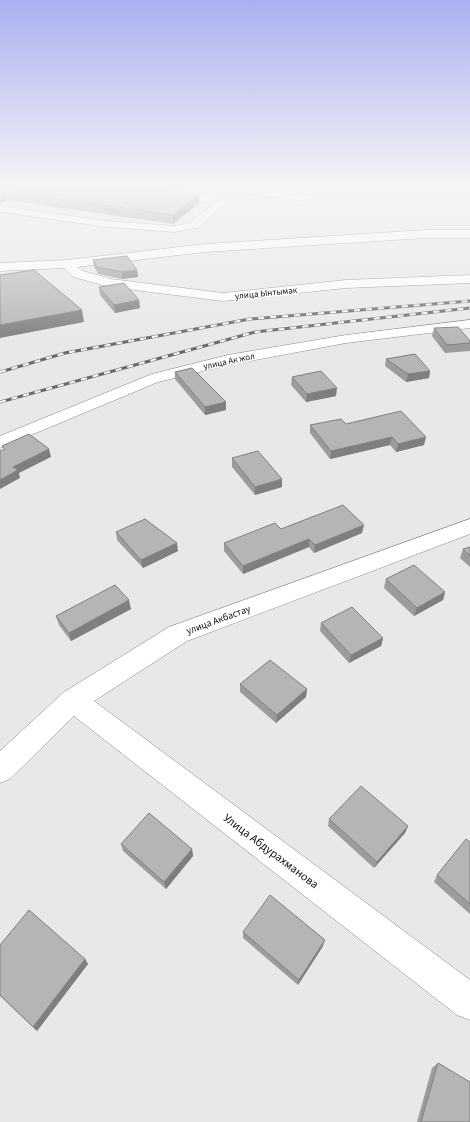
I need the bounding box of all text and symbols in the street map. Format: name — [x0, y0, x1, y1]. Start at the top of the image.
street label: улица Ынтымак — [234, 284, 298, 303]
street label: улица Ак жол — [202, 350, 256, 373]
street label: улица Акбастау — [184, 602, 253, 638]
street label: Улица Абдурахманова — [219, 810, 322, 893]

